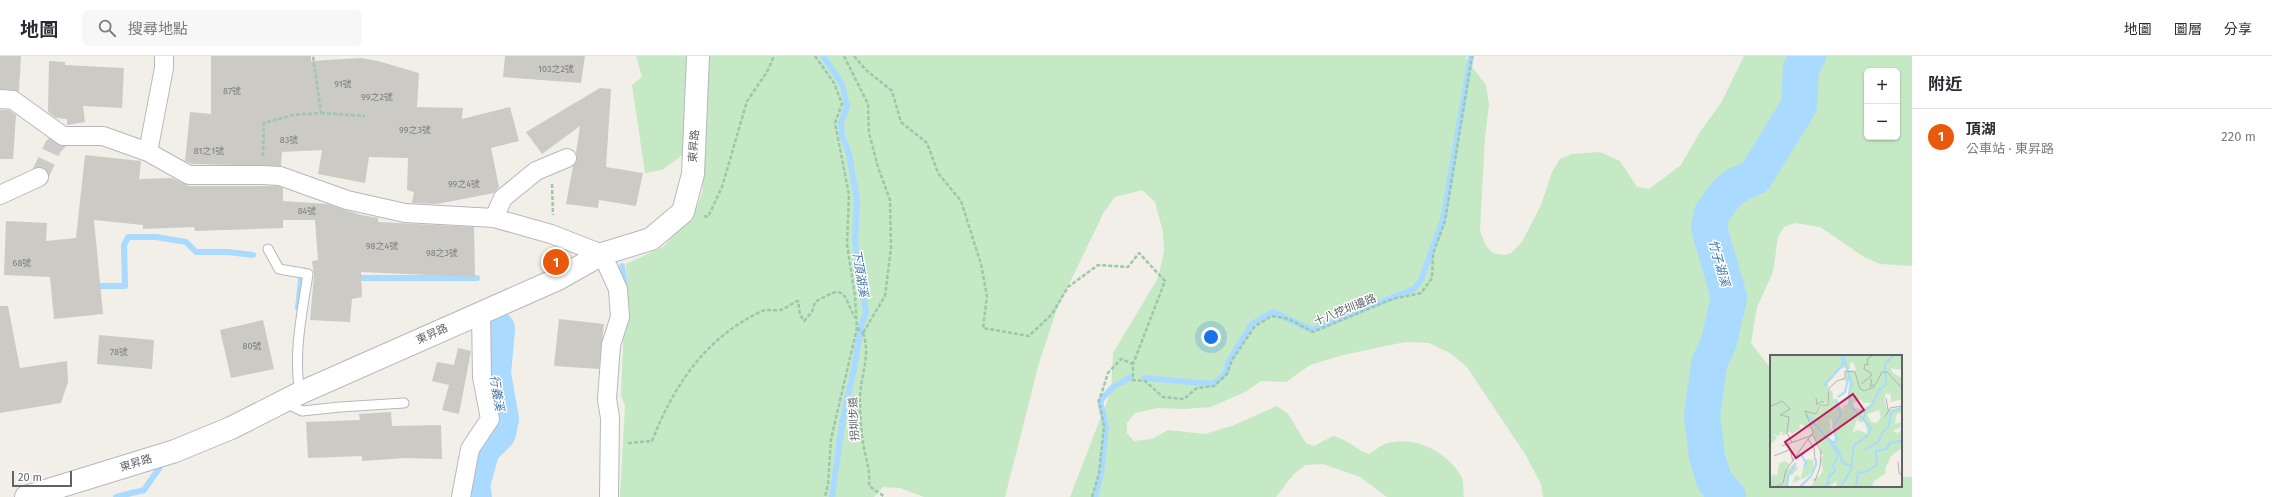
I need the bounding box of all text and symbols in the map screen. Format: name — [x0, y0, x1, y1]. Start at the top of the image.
search box — [82, 10, 362, 46]
icon: search — [96, 17, 118, 39]
text: 地圖 — [20, 18, 58, 41]
text: 搜尋地點 — [128, 20, 188, 38]
text: 地圖 — [2124, 21, 2152, 38]
text: 圖層 — [2174, 21, 2202, 38]
text: 分享 — [2224, 21, 2252, 38]
house number: 103之2號 — [538, 64, 574, 74]
map controls — [1864, 68, 1900, 140]
button: + — [1864, 68, 1900, 104]
text: 附近 — [1928, 74, 1962, 95]
house number: 91號 — [334, 79, 352, 89]
house number: 87號 — [223, 86, 241, 96]
house number: 99之2號 — [361, 92, 393, 102]
button: − — [1864, 104, 1900, 140]
text: 頂湖 — [1966, 120, 1996, 138]
house number: 99之3號 — [399, 125, 431, 135]
street label: 東昇路 — [686, 129, 702, 163]
text: 1 — [1938, 129, 1944, 144]
text: 220 m — [2221, 129, 2256, 144]
house number: 83號 — [280, 135, 298, 145]
text: 公車站 · 東昇路 — [1966, 141, 2054, 156]
house number: 81之1號 — [194, 146, 224, 156]
house number: 99之4號 — [448, 179, 480, 189]
house number: 84號 — [298, 206, 316, 216]
water label: 竹子湖溪 — [1706, 238, 1733, 290]
house number: 98之4號 — [366, 241, 398, 251]
pin: 1 — [543, 247, 569, 277]
house number: 98之3號 — [426, 248, 458, 258]
water label: 下頂湖溪 — [849, 248, 871, 300]
house number: 68號 — [13, 258, 31, 268]
street label: 十八挖圳邊路 — [1312, 292, 1378, 328]
street label: 東昇路 — [414, 321, 450, 347]
your location — [1201, 327, 1221, 347]
house number: 80號 — [243, 341, 261, 351]
house number: 78號 — [110, 347, 128, 357]
inset map — [1770, 355, 1902, 487]
water label: 行義溪 — [487, 374, 507, 414]
street label: 拐圳步道 — [846, 397, 862, 441]
street label: 東昇路 — [118, 452, 154, 474]
scale bar — [12, 469, 72, 488]
text: 20 m — [18, 471, 42, 484]

